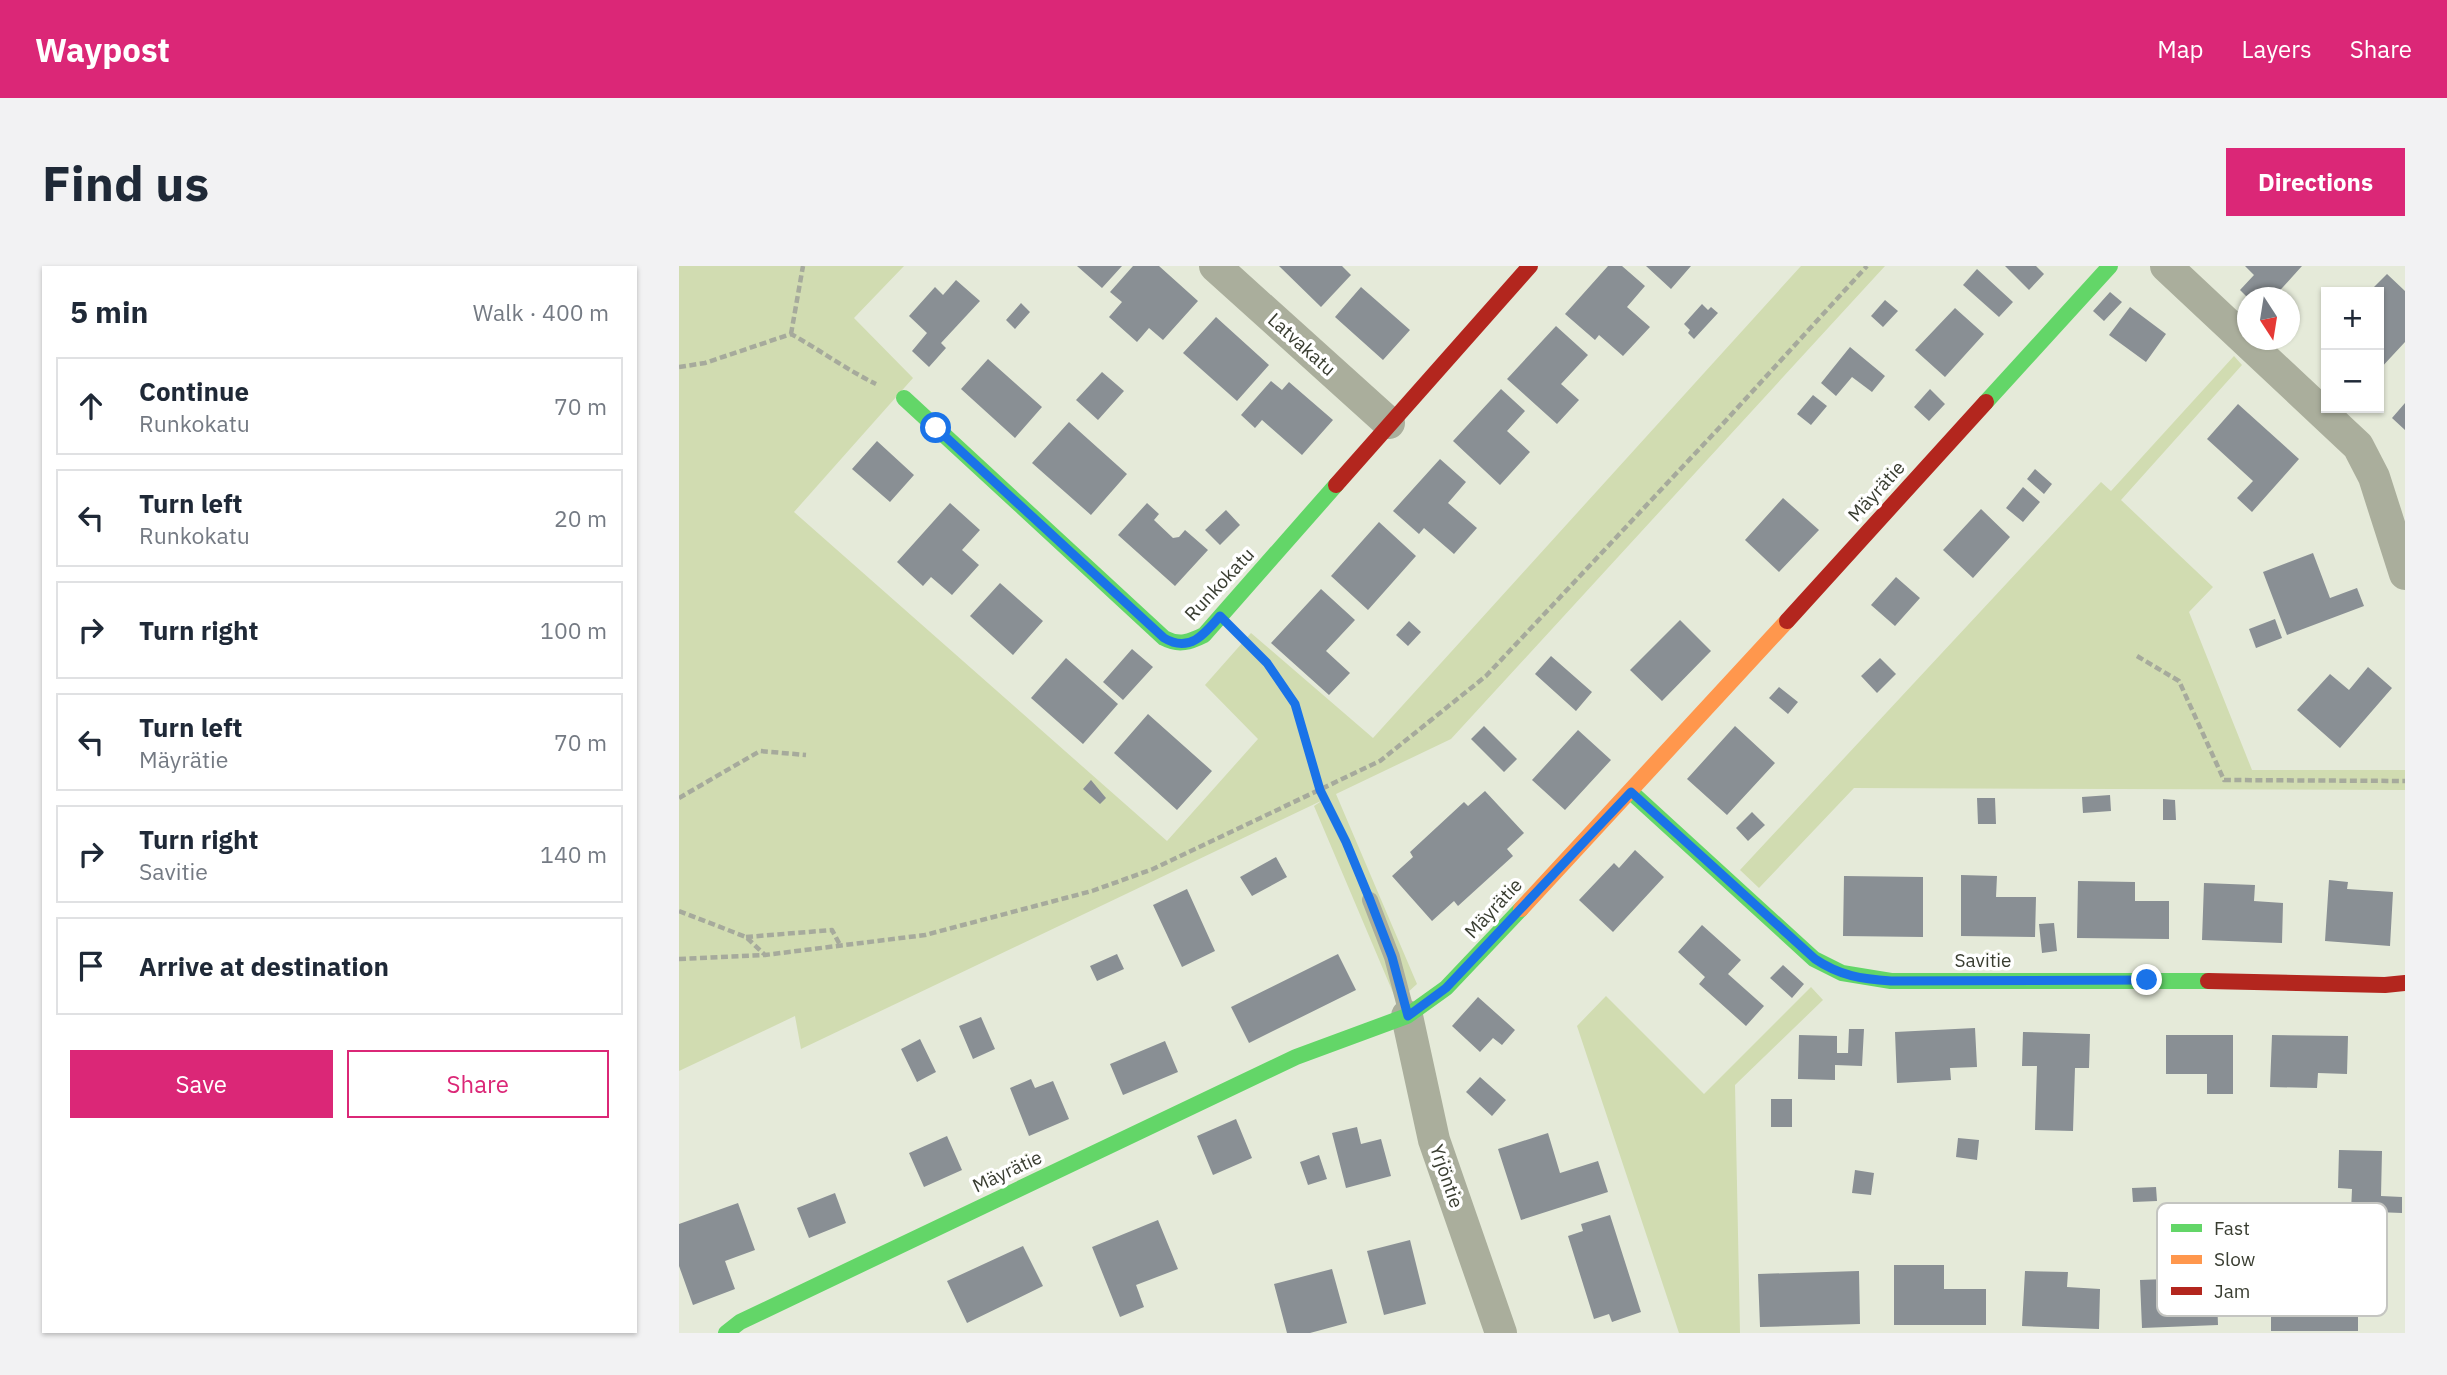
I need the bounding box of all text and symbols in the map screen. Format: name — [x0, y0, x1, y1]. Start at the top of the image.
text: Waypost — [35, 28, 170, 71]
text: Map — [2157, 33, 2204, 65]
text: Layers — [2242, 33, 2312, 65]
text: Share — [2350, 33, 2412, 65]
button: Directions — [2226, 148, 2405, 216]
text: Find us — [42, 151, 209, 214]
north arrow — [2237, 287, 2300, 350]
map controls — [2321, 287, 2384, 413]
button: + — [2321, 287, 2384, 350]
text: 5 min — [70, 292, 148, 331]
text: Walk · 400 m — [473, 297, 609, 327]
street label: Latvakatu — [1263, 307, 1341, 381]
button: − — [2321, 350, 2384, 413]
text: Continue — [139, 374, 249, 408]
icon: ahead — [72, 387, 110, 425]
text: 70 m — [554, 391, 607, 421]
text: Runkokatu — [139, 408, 250, 438]
route start — [920, 412, 951, 443]
street label: Mäyrätie — [1842, 456, 1910, 526]
text: Turn left — [139, 486, 242, 520]
icon: left — [72, 499, 110, 537]
text: 20 m — [554, 503, 607, 533]
text: Runkokatu — [139, 520, 250, 550]
street label: Runkokatu — [1179, 542, 1259, 626]
icon: right — [72, 611, 110, 649]
text: Turn right — [139, 613, 258, 647]
text: 100 m — [540, 615, 607, 645]
text: Turn left — [139, 710, 242, 744]
icon: left — [72, 723, 110, 761]
text: 70 m — [554, 727, 607, 757]
text: Mäyrätie — [139, 744, 228, 774]
text: Turn right — [139, 822, 258, 856]
icon: right — [72, 835, 110, 873]
text: 140 m — [540, 839, 607, 869]
text: Savitie — [139, 856, 208, 886]
street label: Mäyrätie — [1459, 873, 1527, 943]
icon: arrive — [72, 947, 110, 985]
street label: Savitie — [1955, 948, 2011, 972]
text: Arrive at destination — [139, 949, 389, 983]
route end — [2131, 964, 2162, 995]
button: Save — [70, 1050, 333, 1118]
button: Share — [347, 1050, 609, 1118]
street label: Yrjöntie — [1425, 1141, 1469, 1211]
street label: Mäyrätie — [968, 1145, 1046, 1197]
legend — [2157, 1203, 2387, 1316]
text: Fast — [2214, 1216, 2250, 1240]
text: Slow — [2214, 1247, 2255, 1271]
text: Jam — [2214, 1279, 2250, 1303]

